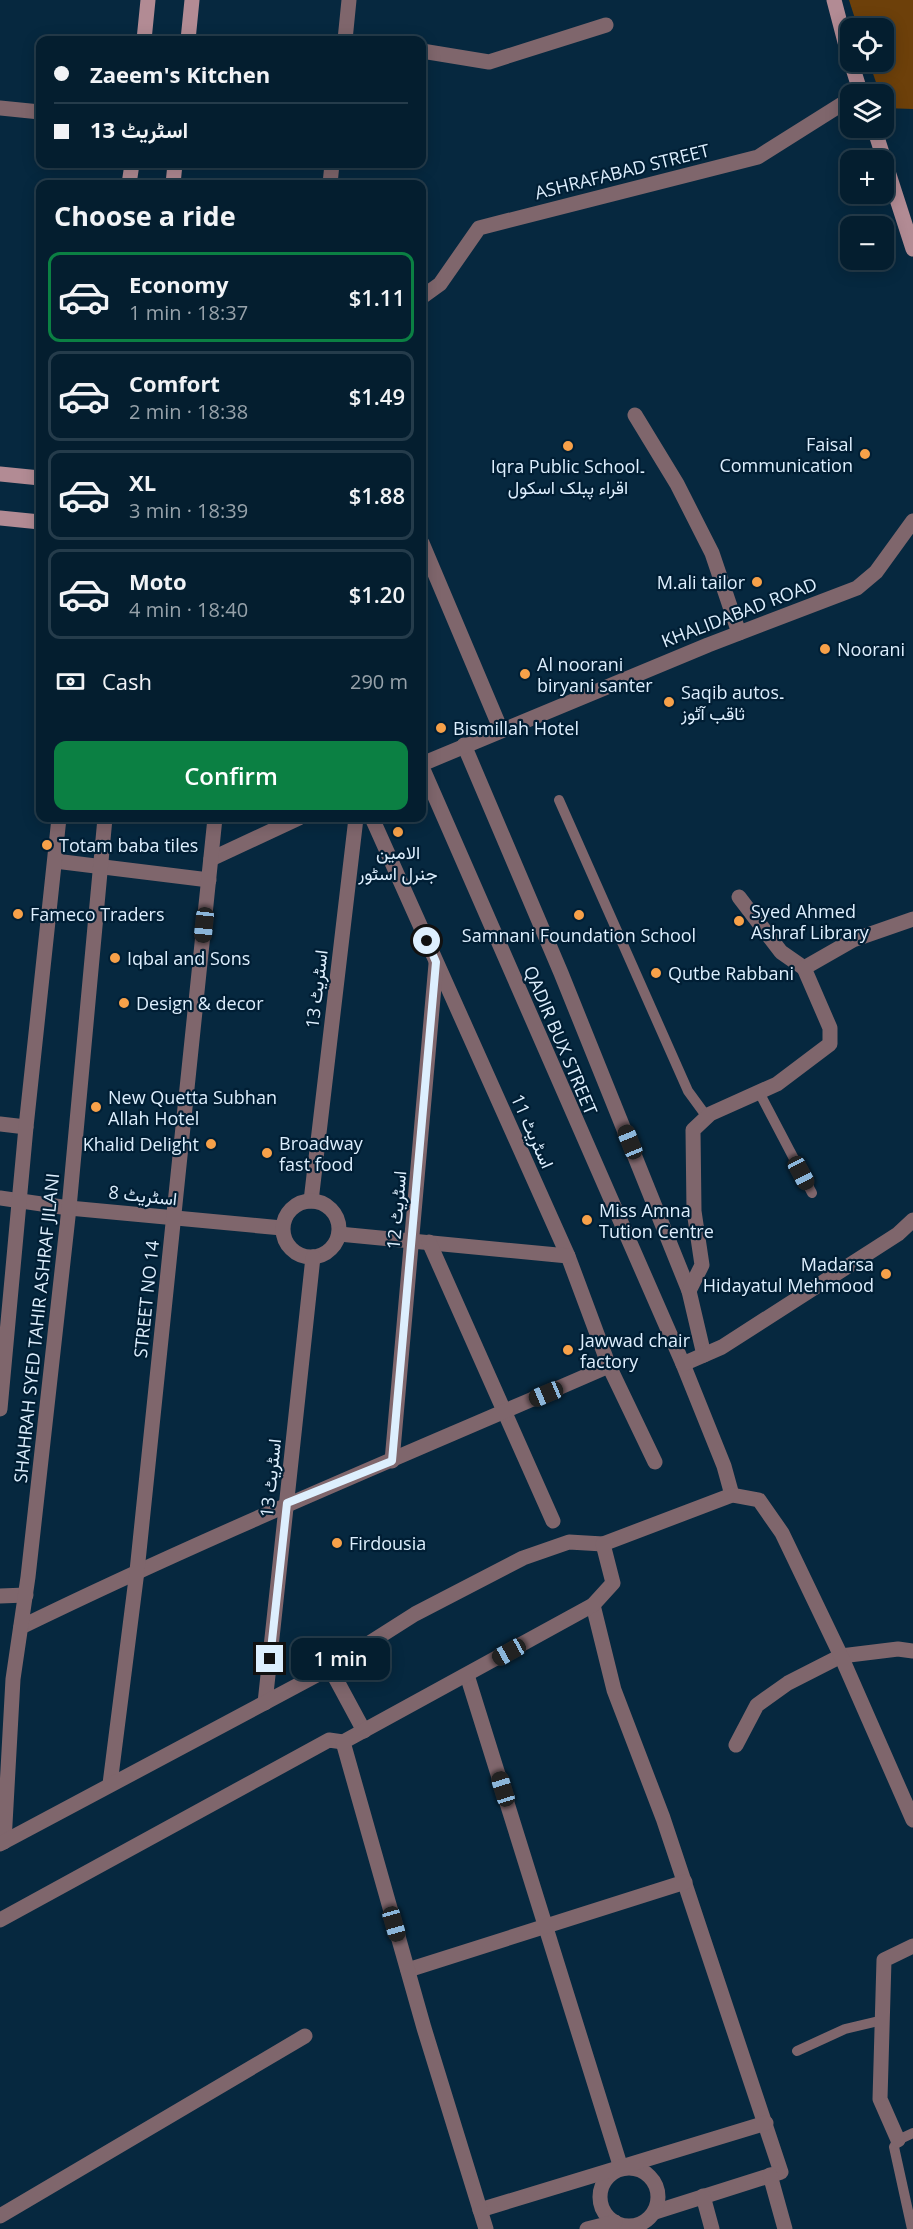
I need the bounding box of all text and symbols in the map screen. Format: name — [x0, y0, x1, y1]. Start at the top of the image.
map controls — [840, 18, 894, 270]
button: locate — [840, 18, 894, 72]
text: Zaeem's Kitchen — [90, 59, 270, 89]
button: layers — [840, 84, 894, 138]
text: اسٹریٹ 13 — [90, 114, 188, 144]
street label: ASHRAFABAD STREET — [532, 138, 712, 204]
button: + — [840, 150, 894, 204]
text: Choose a ride — [54, 197, 236, 234]
button: − — [840, 216, 894, 270]
text: Economy — [129, 269, 228, 299]
icon: car — [57, 270, 111, 324]
text: $1.11 — [349, 282, 405, 312]
text: 1 min · 18:37 — [129, 299, 248, 326]
text: Comfort — [129, 368, 220, 398]
icon: car — [57, 369, 111, 423]
text: $1.49 — [349, 381, 405, 411]
text: 2 min · 18:38 — [129, 398, 248, 425]
place label: Faisal Communication — [719, 432, 853, 477]
marker: Iqra Public School۔ اقراء پبلک اسکول — [561, 439, 575, 453]
marker: Faisal Communication — [858, 447, 872, 461]
place label: Iqra Public School۔ اقراء پبلک اسکول — [491, 454, 645, 500]
text: XL — [129, 467, 156, 497]
icon: car — [57, 468, 111, 522]
text: $1.88 — [349, 480, 405, 510]
text: 3 min · 18:39 — [129, 497, 248, 524]
text: Moto — [129, 566, 187, 596]
icon: car — [57, 567, 111, 621]
place label: M.ali tailor — [657, 570, 746, 594]
street label: KHALIDABAD ROAD — [658, 571, 820, 653]
marker: M.ali tailor — [750, 575, 764, 589]
text: $1.20 — [349, 579, 405, 609]
text: 4 min · 18:40 — [129, 596, 248, 623]
place label: Noorani — [837, 637, 905, 661]
marker: Noorani — [818, 642, 832, 656]
place label: Al noorani biryani santer — [537, 652, 653, 697]
icon: cash — [54, 665, 87, 698]
text: Cash — [102, 666, 152, 696]
marker: Al noorani biryani santer — [518, 667, 532, 681]
text: 290 m — [350, 668, 408, 695]
place label: Saqib autos۔ ثاقب آٹوز — [680, 680, 784, 725]
marker: Saqib autos۔ ثاقب آٹوز — [662, 695, 676, 709]
place label: Bismillah Hotel — [453, 716, 579, 740]
marker: Bismillah Hotel — [434, 721, 448, 735]
button: Confirm — [54, 741, 408, 810]
marker: الامین جنرل اسٹور — [391, 825, 405, 839]
place label: Totam baba tiles — [59, 833, 198, 857]
marker: Totam baba tiles — [40, 838, 54, 852]
place label: الامین جنرل اسٹور — [357, 840, 438, 885]
place label: Syed Ahmed Ashraf Library — [751, 899, 870, 944]
place label: Fameco Traders — [30, 902, 165, 926]
car — [193, 906, 215, 944]
marker: Fameco Traders — [11, 907, 25, 921]
marker: Samnani Foundation School — [572, 908, 586, 922]
marker: Syed Ahmed Ashraf Library — [732, 914, 746, 928]
place label: Samnani Foundation School — [462, 923, 696, 947]
route start — [413, 927, 440, 954]
place label: Iqbal and Sons — [127, 946, 250, 970]
street label: اسٹریٹ 13 — [299, 948, 333, 1030]
marker: Iqbal and Sons — [108, 951, 122, 965]
place label: Qutbe Rabbani — [668, 961, 794, 985]
street label: QADIR BUX STREET — [519, 962, 603, 1118]
marker: Qutbe Rabbani — [649, 966, 663, 980]
place label: Design & decor — [136, 991, 264, 1015]
marker: Design & decor — [117, 996, 131, 1010]
place label: New Quetta Subhan Allah Hotel — [108, 1085, 277, 1130]
street label: اسٹریٹ 11 — [506, 1090, 560, 1172]
marker: New Quetta Subhan Allah Hotel — [89, 1100, 103, 1114]
car — [615, 1122, 645, 1162]
place label: Broadway fast food — [279, 1131, 364, 1176]
place label: Khalid Delight — [83, 1132, 199, 1156]
marker: Khalid Delight — [204, 1137, 218, 1151]
marker: Broadway fast food — [260, 1146, 274, 1160]
car — [785, 1153, 817, 1193]
street label: اسٹریٹ 12 — [381, 1170, 411, 1250]
street label: SHAHRAH SYED TAHIR ASHRAF JILANI — [8, 1172, 64, 1484]
street label: اسٹریٹ 8 — [108, 1179, 178, 1211]
place label: Miss Amna Tution Centre — [599, 1198, 714, 1243]
marker: Miss Amna Tution Centre — [580, 1213, 594, 1227]
street label: STREET NO 14 — [128, 1239, 164, 1359]
place label: Madarsa Hidayatul Mehmood — [703, 1252, 874, 1297]
marker: Madarsa Hidayatul Mehmood — [879, 1267, 893, 1281]
place label: Jawwad chair factory — [578, 1328, 691, 1373]
marker: Jawwad chair factory — [561, 1343, 575, 1357]
car — [526, 1379, 566, 1409]
street label: اسٹریٹ 13 — [254, 1437, 286, 1519]
place label: Firdousia — [349, 1531, 426, 1555]
marker: Firdousia — [330, 1536, 344, 1550]
car — [489, 1635, 529, 1669]
callout: 1 min — [291, 1638, 390, 1680]
route end — [256, 1645, 283, 1672]
text: 1 min — [314, 1645, 368, 1672]
car — [489, 1769, 517, 1809]
car — [380, 1904, 408, 1944]

